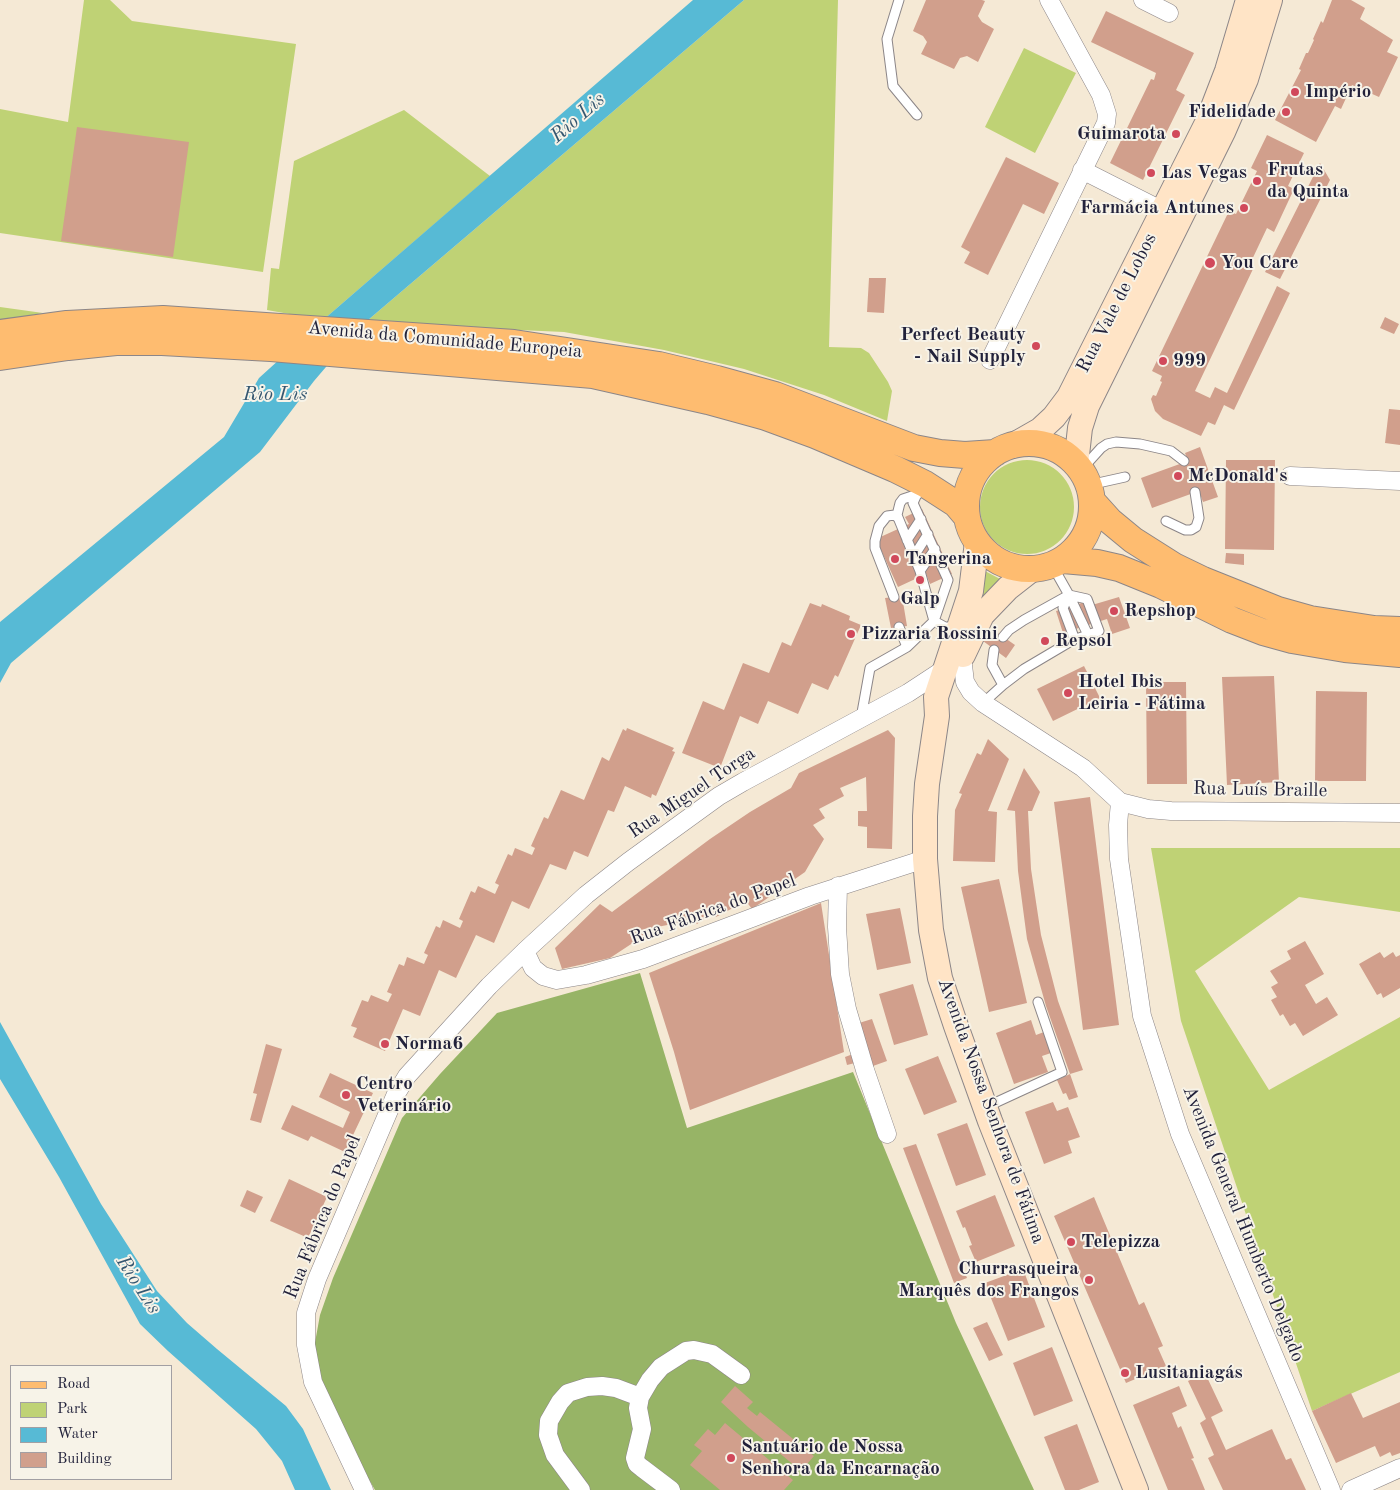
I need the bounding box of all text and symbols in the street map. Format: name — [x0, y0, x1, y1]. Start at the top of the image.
place label: Império — [1305, 81, 1371, 103]
marker: Império — [1289, 86, 1301, 98]
water label: Rio Lis — [546, 88, 610, 148]
place label: Fidelidade — [1188, 101, 1276, 123]
marker: Fidelidade — [1280, 106, 1292, 118]
place label: Guimarota — [1077, 123, 1166, 145]
marker: Guimarota — [1170, 128, 1182, 140]
place label: Frutas da Quinta — [1267, 159, 1349, 203]
place label: Las Vegas — [1161, 162, 1247, 184]
marker: Las Vegas — [1145, 167, 1157, 179]
marker: Frutas da Quinta — [1251, 175, 1263, 187]
place label: Farmácia Antunes — [1080, 197, 1234, 219]
marker: Farmácia Antunes — [1238, 202, 1250, 214]
street label: Rua Vale de Lobos — [1072, 229, 1162, 377]
place label: You Care — [1221, 252, 1298, 274]
marker: You Care — [1203, 256, 1217, 270]
street label: Avenida da Comunidade Europeia — [307, 317, 583, 363]
place label: Perfect Beauty - Nail Supply — [900, 324, 1026, 368]
marker: Perfect Beauty - Nail Supply — [1030, 340, 1042, 352]
place label: 999 — [1173, 350, 1206, 372]
marker: 999 — [1157, 355, 1169, 367]
water label: Rio Lis — [243, 383, 307, 407]
place label: McDonald's — [1188, 465, 1287, 487]
marker: McDonald's — [1172, 470, 1184, 482]
place label: Tangerina — [905, 548, 991, 570]
marker: Tangerina — [889, 553, 901, 565]
marker: Galp — [914, 574, 926, 586]
place label: Galp — [900, 588, 940, 610]
place label: Repshop — [1124, 600, 1196, 622]
marker: Repshop — [1108, 605, 1120, 617]
place label: Pizzaria Rossini — [861, 623, 998, 645]
marker: Pizzaria Rossini — [845, 628, 857, 640]
place label: Repsol — [1055, 630, 1112, 652]
marker: Repsol — [1039, 635, 1051, 647]
place label: Hotel Ibis Leiria - Fátima — [1078, 671, 1206, 715]
marker: Hotel Ibis Leiria - Fátima — [1062, 687, 1074, 699]
street label: Rua Miguel Torga — [624, 742, 760, 844]
street label: Rua Luís Braille — [1193, 777, 1327, 803]
street label: Rua Fábrica do Papel — [627, 869, 799, 951]
street label: Avenida Nossa Senhora de Fátima — [932, 975, 1050, 1247]
place label: Norma6 — [395, 1033, 463, 1055]
marker: Norma6 — [379, 1038, 391, 1050]
place label: Centro Veterinário — [356, 1073, 451, 1117]
street label: Avenida General Humberto Delgado — [1177, 1083, 1309, 1365]
marker: Centro Veterinário — [340, 1089, 352, 1101]
street label: Rua Fábrica do Papel — [280, 1132, 366, 1302]
place label: Telepizza — [1081, 1231, 1160, 1253]
marker: Telepizza — [1065, 1236, 1077, 1248]
water label: Rio Lis — [110, 1251, 166, 1319]
place label: Churrasqueira Marquês dos Frangos — [899, 1258, 1079, 1302]
marker: Churrasqueira Marquês dos Frangos — [1083, 1274, 1095, 1286]
place label: Lusitaniagás — [1135, 1362, 1243, 1384]
legend — [10, 1365, 172, 1480]
marker: Lusitaniagás — [1119, 1367, 1131, 1379]
text: Road — [57, 1377, 90, 1392]
text: Park — [57, 1402, 88, 1417]
text: Water — [57, 1427, 98, 1442]
place label: Santuário de Nossa Senhora da Encarnação — [741, 1436, 940, 1480]
text: Building — [57, 1452, 112, 1467]
marker: Santuário de Nossa Senhora da Encarnação — [725, 1452, 737, 1464]

